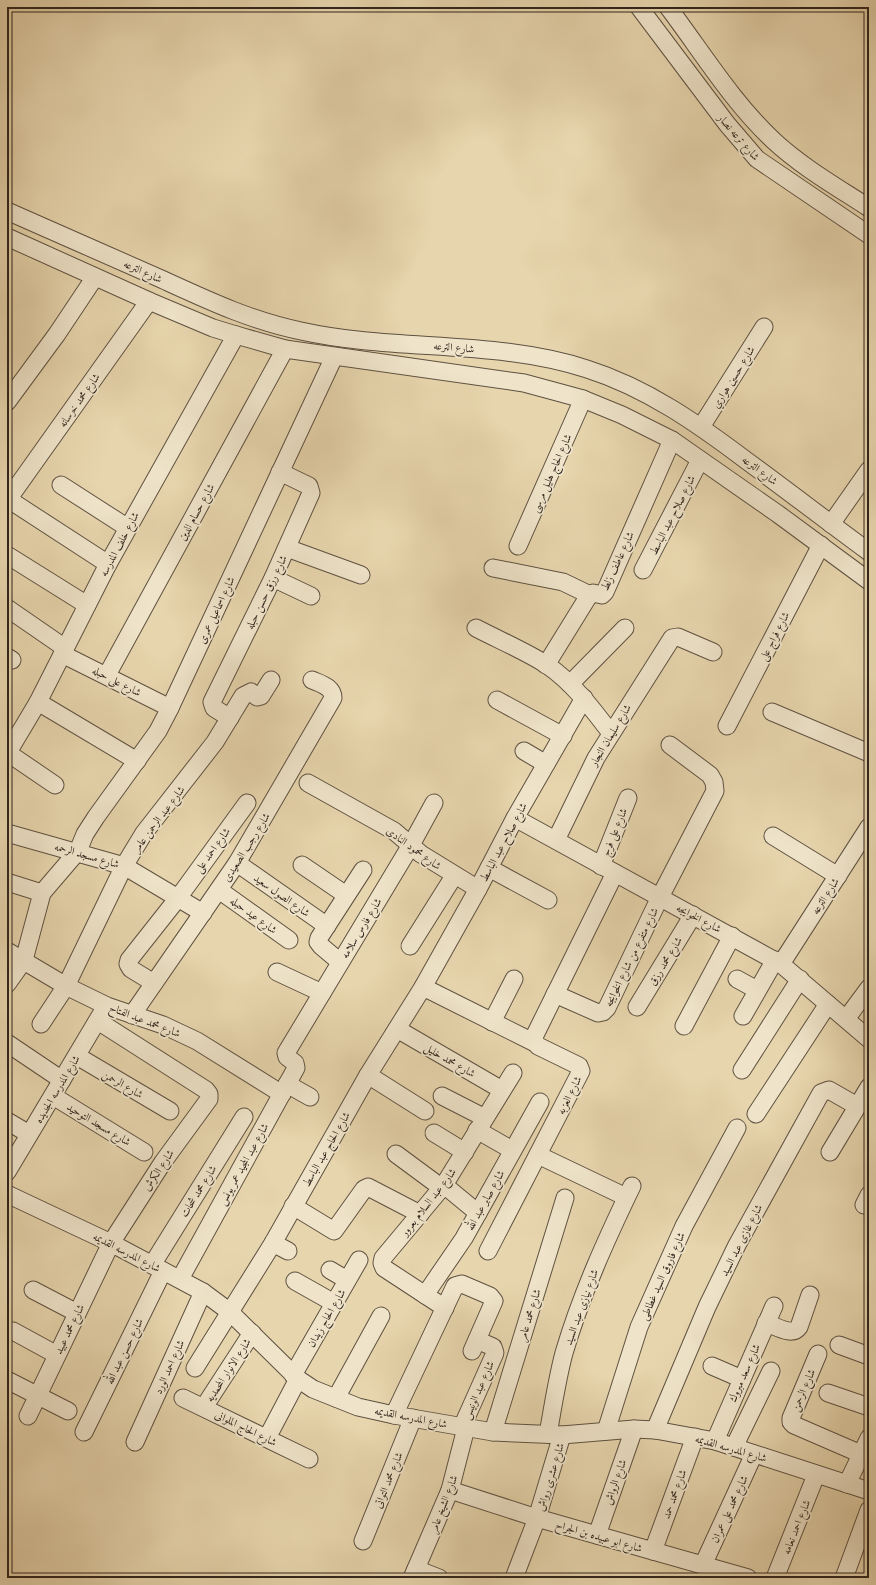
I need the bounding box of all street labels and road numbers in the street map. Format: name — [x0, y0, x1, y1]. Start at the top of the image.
street label: شارع ترعه نصار — [712, 110, 763, 165]
street label: شارع الترعه — [120, 256, 165, 288]
street label: شارع الترعه — [433, 338, 475, 359]
street label: شارع حسين هواري — [708, 343, 760, 412]
street label: شارع محمد خرسانه — [55, 370, 105, 431]
street label: شارع الحاج هليل مرسى — [527, 431, 578, 516]
street label: شارع الترعه — [738, 452, 781, 490]
street label: شارع صلاح عبد الباسط — [646, 473, 702, 559]
street label: شارع حسام الدين — [175, 481, 220, 544]
street label: شارع خلف المدرسه — [96, 509, 145, 580]
street label: شارع عاطف زلط — [597, 529, 640, 594]
street label: شارع رزق حسن حبله — [242, 553, 293, 633]
street label: شارع اسماعيل عمرى — [194, 574, 240, 647]
street label: شارع فراج على — [756, 609, 796, 665]
street label: شارع على حبله — [89, 663, 144, 702]
street label: شارع سليمان النجار — [586, 702, 637, 771]
street label: شارع عبد الرحمن عامر — [128, 783, 190, 857]
street label: شارع صلاح عبد الباسط — [476, 800, 533, 886]
street label: شارع على فرج — [598, 806, 634, 860]
street label: شارع رجب الصعيدى — [219, 810, 275, 886]
street label: شارع محمود النادى — [382, 823, 444, 875]
street label: شارع احمد على — [191, 825, 235, 877]
street label: شارع مسجد الرحمه — [52, 839, 121, 874]
street label: شارع الصول سعيد — [249, 870, 313, 922]
street label: شارع الترعه — [808, 875, 845, 919]
street label: شارع عيد حبله — [226, 893, 280, 939]
street label: شارع فارس سلامه — [337, 895, 387, 962]
street label: شارع الخوايجه — [673, 900, 724, 938]
street label: شارع متفرع من شارع الخوايجه — [601, 905, 664, 1010]
street label: شارع محمد رزق — [645, 934, 688, 990]
street label: شارع محمد عبد الفتاح — [106, 1000, 183, 1044]
street label: شارع محمد خليل — [420, 1040, 478, 1083]
street label: شارع المدرسه الجديده — [31, 1052, 85, 1127]
street label: شارع الرحمن — [99, 1067, 146, 1104]
street label: شارع العزبه — [553, 1073, 587, 1118]
street label: شارع مسجد التوحيد — [63, 1099, 134, 1151]
street label: شارع الحاج عبد الباسط — [299, 1109, 357, 1191]
street label: شارع عبد المجيد عمر يونس — [215, 1121, 274, 1209]
street label: شارع الكرش — [139, 1147, 179, 1195]
street label: شارع محمد شحات — [177, 1162, 222, 1221]
street label: شارع عبد السلام بعرور — [396, 1165, 461, 1242]
street label: شارع صابر عبد الله — [461, 1166, 510, 1234]
street label: شارع غازى عبد السيد — [717, 1202, 768, 1280]
street label: شارع المدرسه القديمه — [90, 1229, 163, 1278]
street label: شارع فاروق السيد غطاطى — [636, 1230, 690, 1323]
street label: شارع نيازى عبد السيد — [561, 1267, 604, 1348]
street label: شارع الحاج زيدان — [304, 1286, 352, 1352]
street label: شارع محمد عامر — [514, 1287, 546, 1344]
street label: شارع محمد عبيد — [51, 1302, 90, 1358]
street label: شارع حسن عبد الله — [100, 1315, 149, 1388]
street label: شارع الانوار المحمديه — [202, 1336, 256, 1406]
street label: شارع احمد الورد — [151, 1338, 190, 1398]
street label: شارع سعد مبروك — [725, 1342, 766, 1406]
street label: شارع عبد الونيس — [459, 1359, 500, 1423]
street label: شارع الرحمن — [788, 1367, 821, 1415]
street label: شارع المدرسه القديمه — [373, 1403, 449, 1434]
street label: شارع الحاج الملوانى — [211, 1407, 279, 1453]
street label: شارع المدرسه القديمه — [693, 1431, 768, 1468]
street label: شارع عشرى رواش — [533, 1441, 570, 1514]
street label: شارع محمد التواتى — [370, 1450, 408, 1511]
street label: شارع الرواش — [601, 1457, 632, 1508]
street label: شارع محمد حمد — [659, 1467, 692, 1522]
street label: شارع الشيخ عامر — [426, 1473, 464, 1536]
street label: شارع محمد على عمران — [707, 1473, 753, 1546]
street label: شارع احمد نعامه — [779, 1498, 816, 1557]
street label: شارع ابو عبيده بن الجراح — [553, 1517, 644, 1559]

